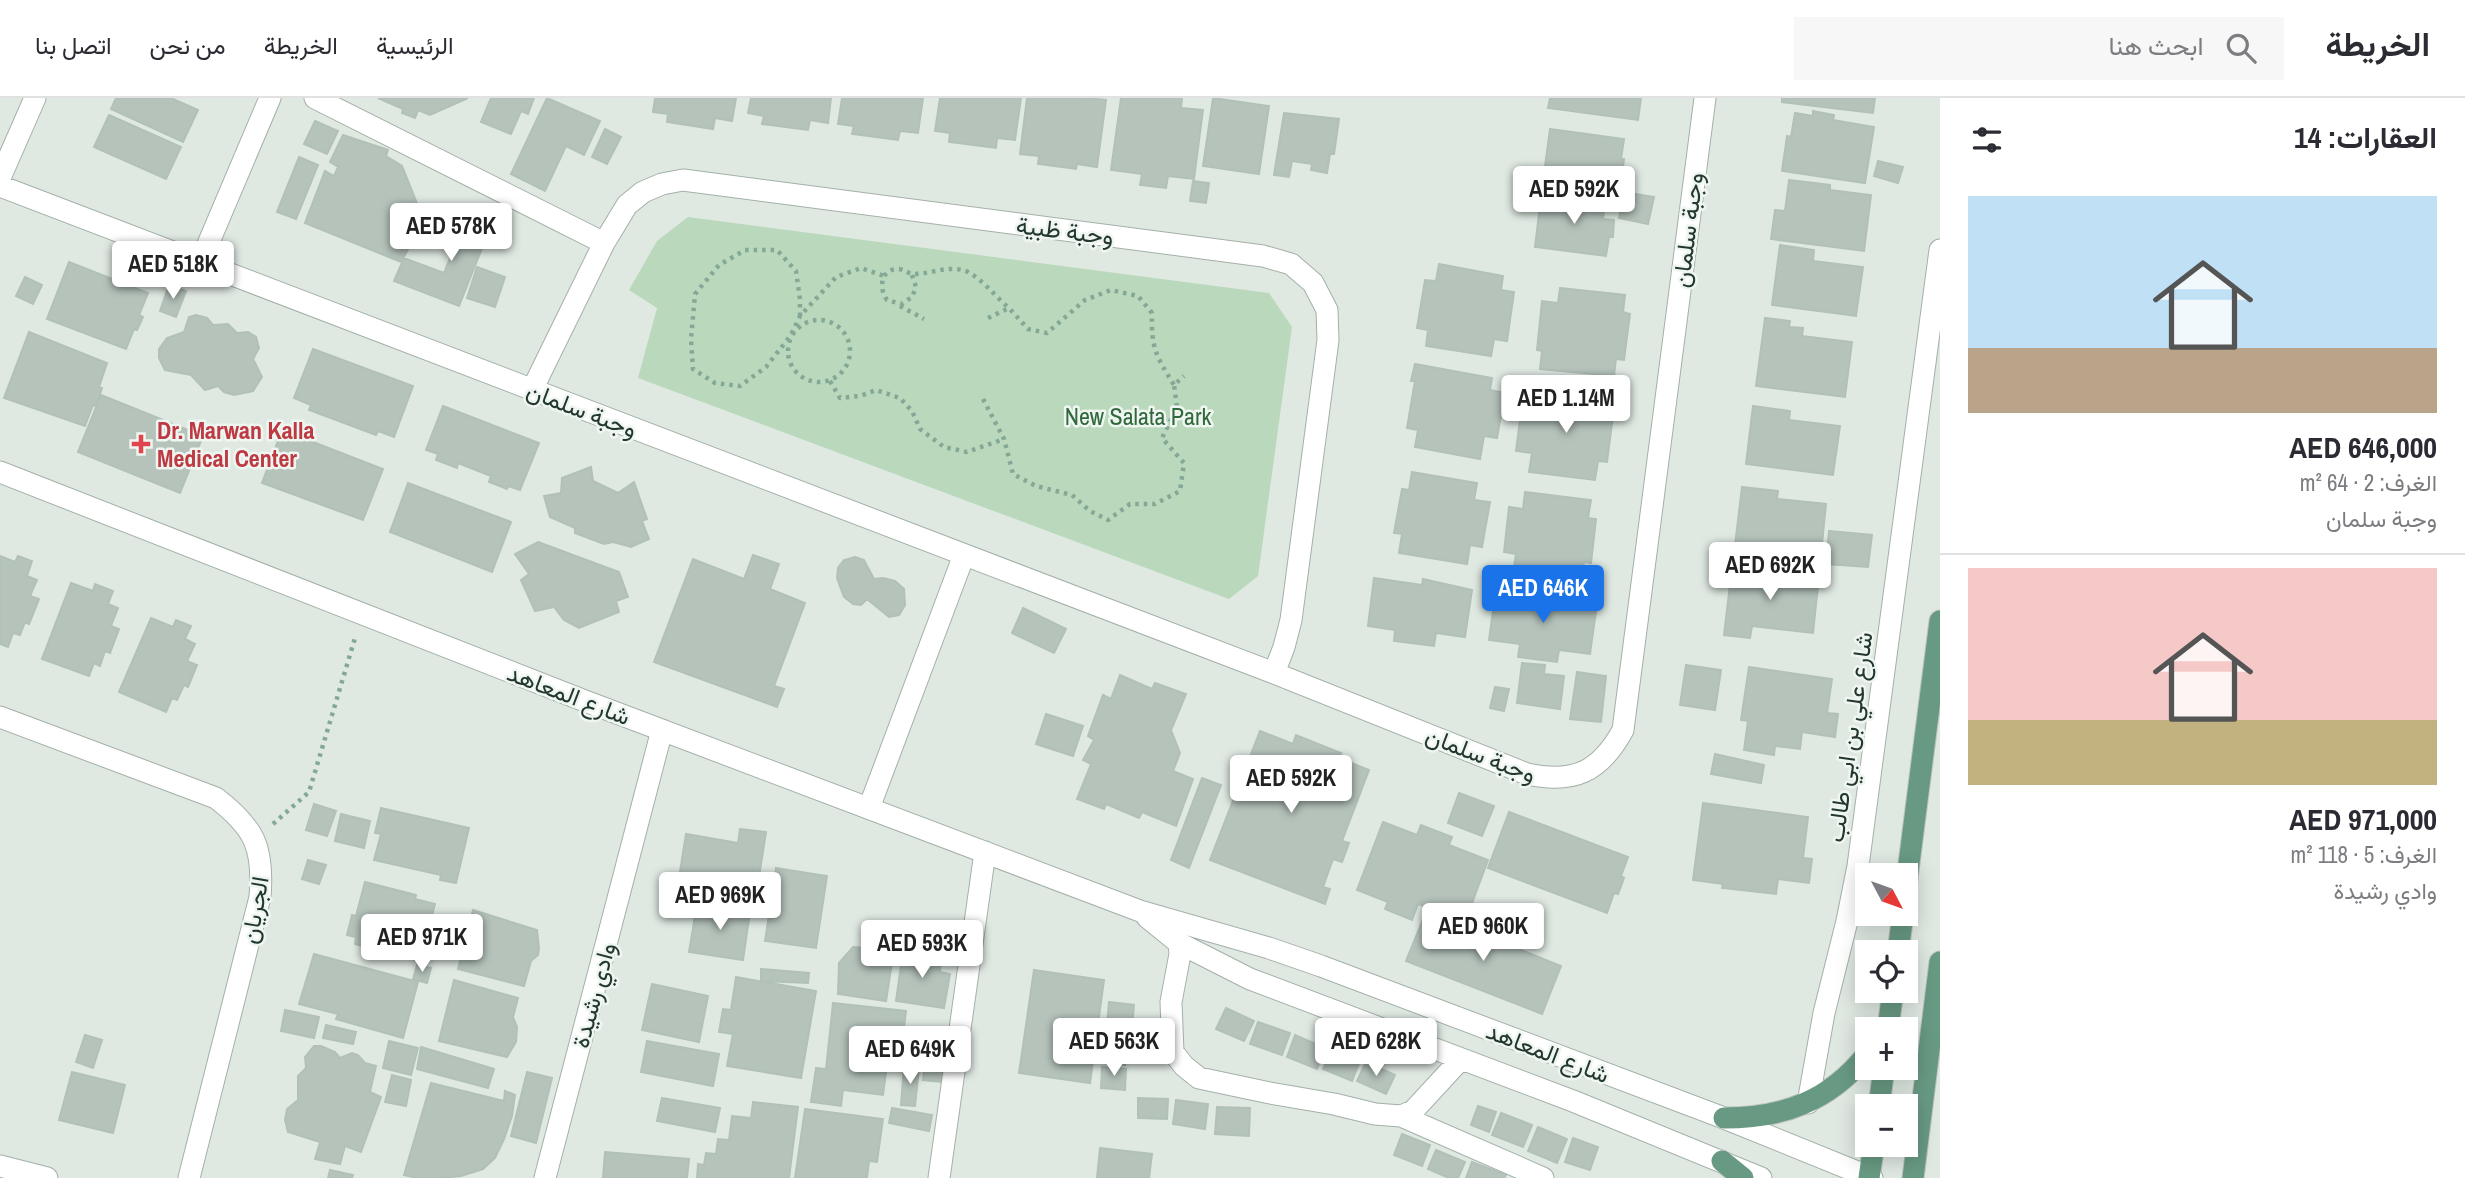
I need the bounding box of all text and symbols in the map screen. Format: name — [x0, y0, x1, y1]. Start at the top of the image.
search box — [1794, 17, 2284, 80]
text: الخريطة — [2326, 22, 2430, 66]
text: ابحث هنا — [2108, 28, 2204, 63]
text: اتصل بنا — [35, 29, 112, 61]
text: من نحن — [150, 29, 226, 61]
text: الخريطة — [264, 29, 338, 61]
text: الرئيسية — [376, 29, 453, 61]
icon: search — [2222, 29, 2260, 67]
text: العقارات: 14 — [2294, 117, 2437, 157]
icon: filters — [1968, 121, 2006, 159]
pin: AED 592K — [1502, 166, 1646, 226]
street label: وجبة سلمان — [1664, 171, 1710, 289]
text: AED 592K — [1529, 173, 1619, 204]
pin: AED 578K — [379, 204, 523, 263]
street label: وجبة ظبية — [1014, 208, 1116, 252]
text: AED 578K — [406, 210, 496, 241]
pin: AED 518K — [101, 242, 245, 301]
icon: home — [2140, 242, 2266, 368]
text: AED 518K — [128, 248, 218, 279]
street label: وجبة سلمان — [522, 373, 642, 445]
pin: AED 1.14M — [1486, 376, 1646, 435]
text: AED 1.14M — [1517, 382, 1615, 413]
park label: New Salata Park — [1065, 400, 1211, 432]
place label: Dr. Marwan Kalla Medical Center — [157, 414, 315, 474]
text: AED 646,000 — [2289, 427, 2437, 467]
marker: Dr. Marwan Kalla Medical Center — [131, 434, 151, 454]
text: الغرف: 2 · 64 m² — [2300, 467, 2437, 498]
text: وجبة سلمان — [2326, 503, 2437, 534]
pin: AED 692K — [1698, 542, 1842, 602]
text: AED 692K — [1725, 549, 1815, 580]
pin: AED 646K — [1471, 566, 1615, 625]
text: AED 646K — [1498, 572, 1588, 603]
icon: home — [2140, 614, 2266, 740]
street label: شارع علي بن ابي طالب — [1818, 630, 1884, 845]
street label: شارع المعاهد — [502, 656, 635, 733]
street label: وجبة سلمان — [1421, 718, 1541, 790]
pin: AED 592K — [1219, 756, 1363, 815]
text: AED 592K — [1246, 762, 1336, 793]
text: AED 971,000 — [2289, 799, 2437, 839]
text: الغرف: 5 · 118 m² — [2291, 839, 2437, 870]
north arrow — [1855, 863, 1918, 926]
map controls — [1855, 863, 1918, 1157]
pin: AED 969K — [648, 872, 792, 932]
street label: الجريان — [232, 874, 276, 946]
text: وادي رشيدة — [2333, 875, 2437, 906]
text: AED 969K — [675, 879, 765, 910]
pin: AED 960K — [1411, 904, 1555, 963]
text: AED 960K — [1438, 910, 1528, 941]
pin: AED 971K — [350, 914, 494, 974]
pin: AED 593K — [850, 920, 994, 980]
text: AED 971K — [377, 921, 467, 952]
text: AED 593K — [877, 927, 967, 958]
street label: وادي رشيدة — [564, 939, 626, 1052]
button: locate — [1855, 940, 1918, 1003]
street label: شارع المعاهد — [1481, 1014, 1614, 1091]
button: + — [1855, 1017, 1918, 1080]
pin: AED 563K — [1042, 1018, 1186, 1078]
pin: AED 628K — [1304, 1018, 1448, 1078]
text: AED 563K — [1069, 1025, 1159, 1056]
text: AED 628K — [1331, 1025, 1421, 1056]
pin: AED 649K — [838, 1026, 982, 1086]
text: AED 649K — [865, 1033, 955, 1064]
button: − — [1855, 1094, 1918, 1157]

